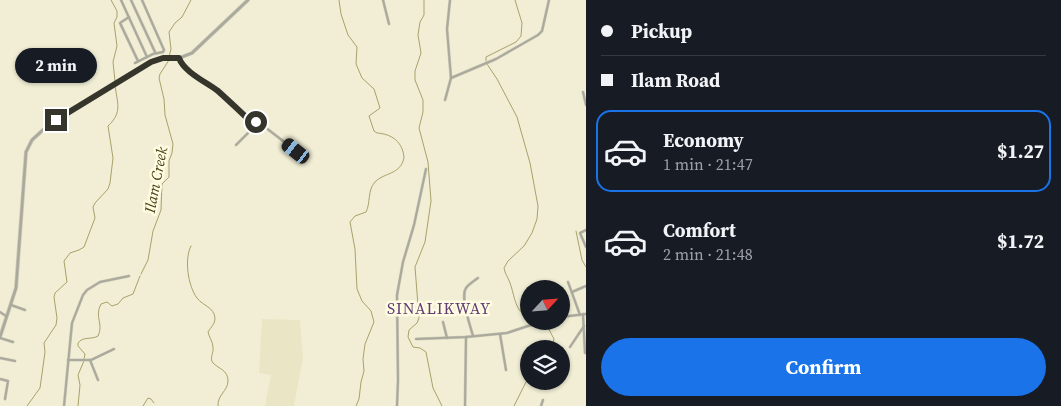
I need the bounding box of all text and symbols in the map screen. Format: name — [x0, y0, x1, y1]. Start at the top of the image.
text: Pickup — [631, 18, 692, 44]
callout: 2 min — [15, 48, 97, 82]
text: 2 min — [35, 54, 77, 76]
text: Ilam Road — [631, 67, 720, 93]
route end — [45, 109, 67, 131]
route start — [245, 111, 267, 133]
text: Economy — [663, 127, 744, 153]
icon: car — [603, 129, 648, 174]
car — [279, 136, 312, 166]
text: $1.27 — [997, 138, 1044, 164]
water label: Ilam Creek — [139, 144, 172, 216]
text: 1 min · 21:47 — [663, 153, 753, 175]
text: Comfort — [663, 217, 736, 243]
icon: car — [603, 219, 648, 264]
text: $1.72 — [997, 228, 1044, 254]
text: 2 min · 21:48 — [663, 243, 753, 265]
north arrow — [520, 280, 570, 330]
map controls — [520, 280, 570, 390]
district label: SINALIKWAY — [387, 297, 491, 319]
button: Confirm — [601, 338, 1046, 396]
button: layers — [520, 340, 570, 390]

